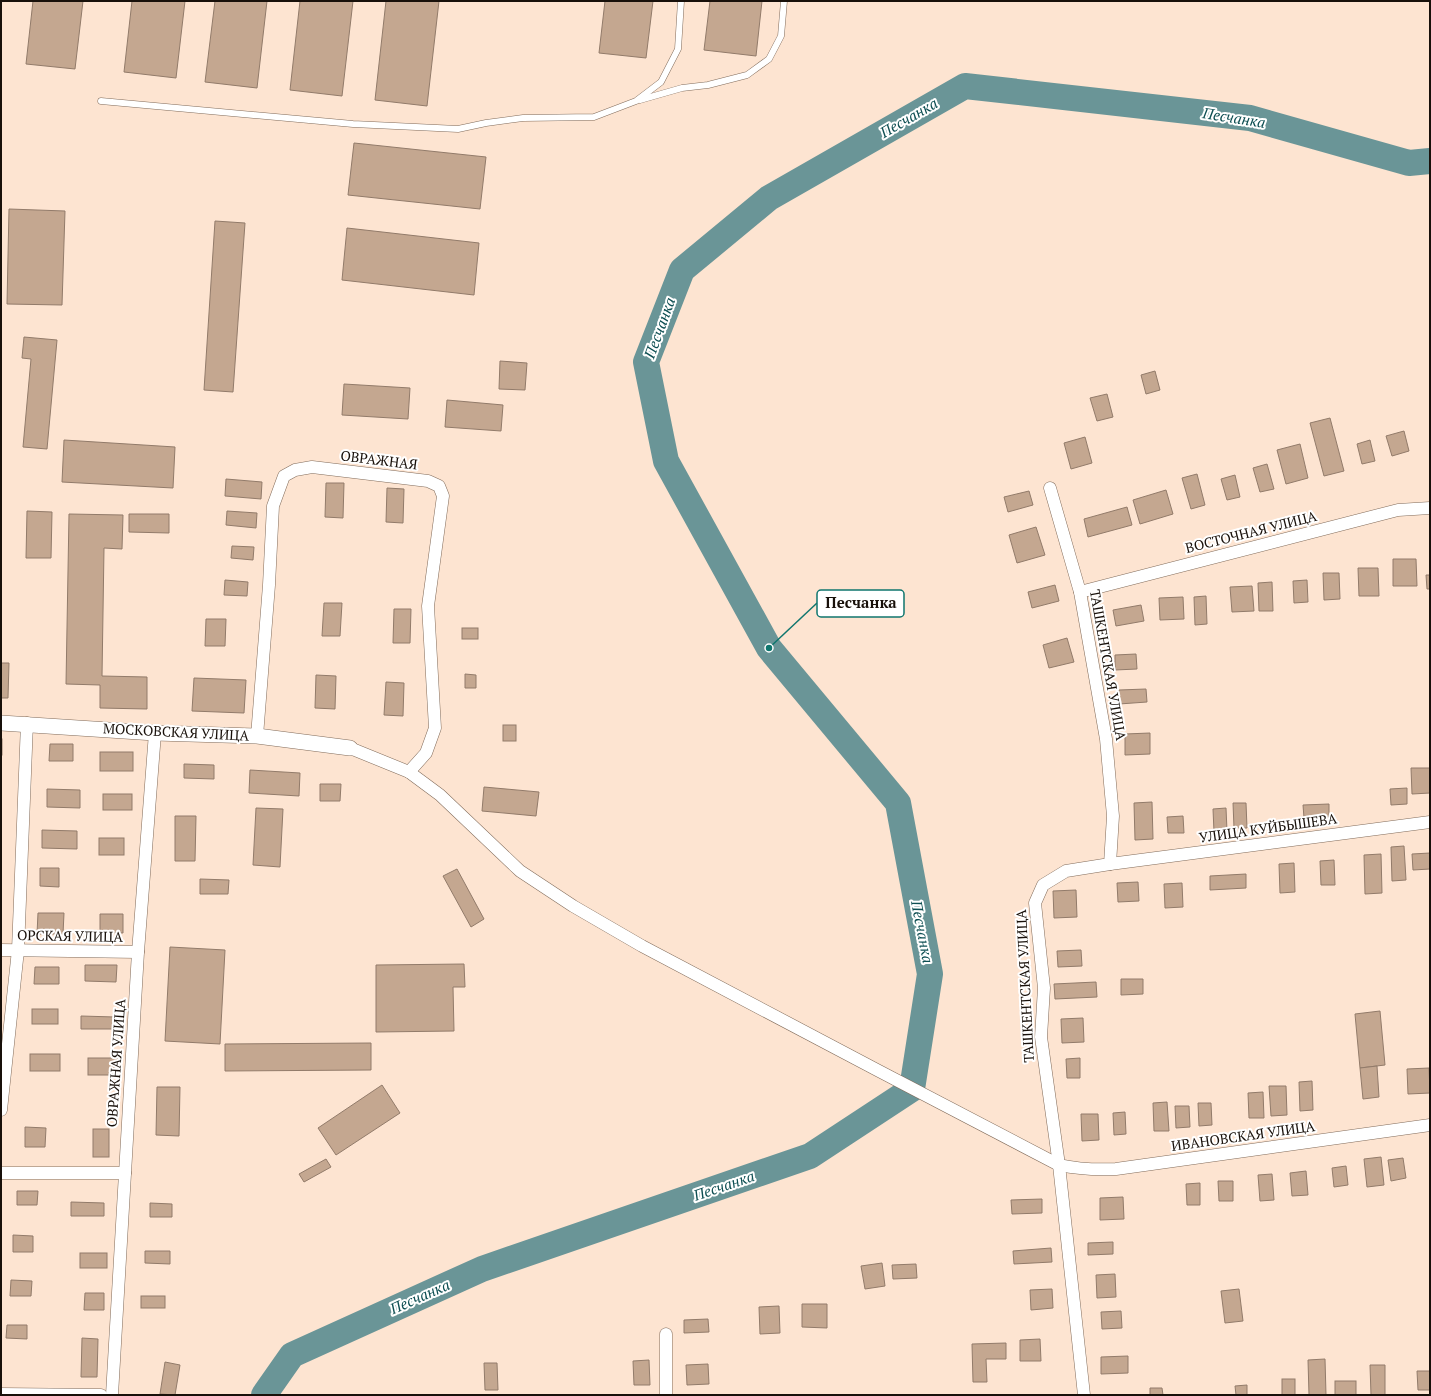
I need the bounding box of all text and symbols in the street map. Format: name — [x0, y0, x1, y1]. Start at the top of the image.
water label: Песчанка — [875, 93, 941, 142]
water label: Песчанка — [1200, 102, 1267, 132]
water label: Песчанка — [638, 294, 679, 362]
street label: ОВРАЖНАЯ — [339, 445, 419, 474]
street label: ВОСТОЧНАЯ УЛИЦА — [1183, 506, 1319, 557]
street label: ТАШКЕНТСКАЯ УЛИЦА — [1086, 588, 1131, 742]
callout: Песчанка — [817, 590, 904, 617]
text: Песчанка — [825, 592, 897, 612]
street label: МОСКОВСКАЯ УЛИЦА — [102, 718, 250, 745]
street label: УЛИЦА КУЙБЫШЕВА — [1198, 808, 1339, 847]
water label: Песчанка — [907, 898, 939, 965]
street label: ТАШКЕНТСКАЯ УЛИЦА — [1011, 909, 1038, 1063]
street label: ОРСКАЯ УЛИЦА — [17, 925, 124, 946]
street label: ОВРАЖНАЯ УЛИЦА — [102, 998, 129, 1128]
street label: ИВАНОВСКАЯ УЛИЦА — [1170, 1116, 1316, 1155]
water label: Песчанка — [689, 1165, 757, 1205]
water label: Песчанка — [386, 1274, 453, 1319]

